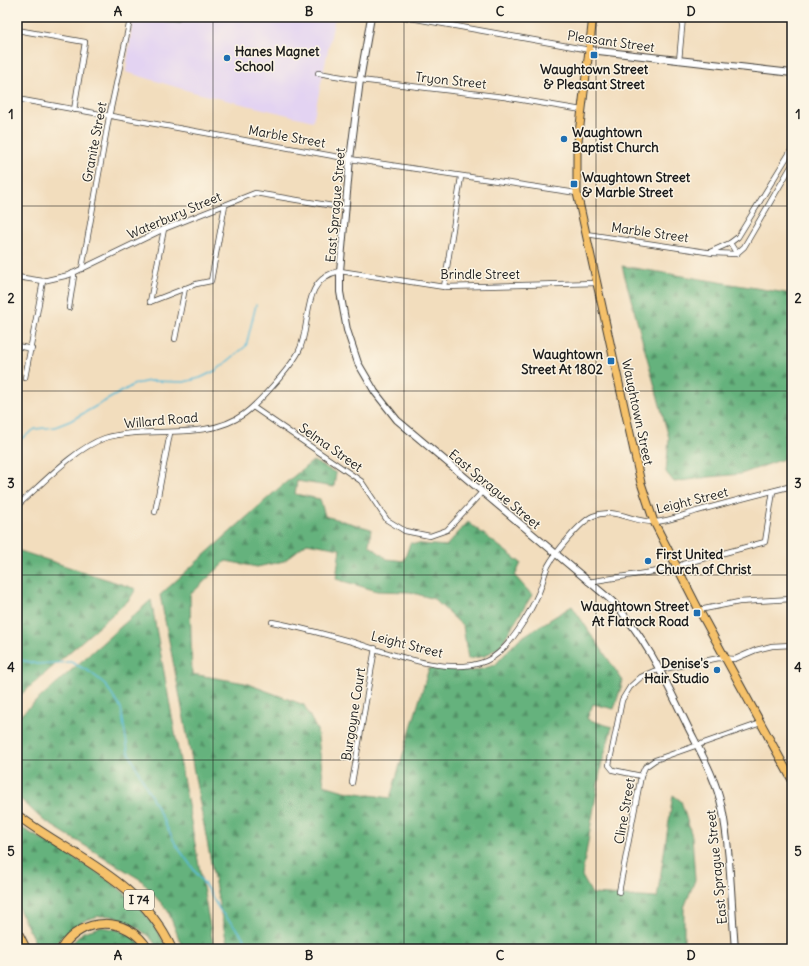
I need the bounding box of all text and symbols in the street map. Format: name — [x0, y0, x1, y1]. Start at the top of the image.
text: A — [114, 3, 123, 20]
text: B — [305, 3, 314, 20]
text: C — [496, 3, 505, 20]
text: D — [686, 3, 696, 20]
street label: Pleasant Street — [566, 27, 656, 56]
place label: Hanes Magnet School — [235, 43, 320, 75]
marker: Waughtown Street & Pleasant Street — [589, 50, 599, 60]
marker: Hanes Magnet School — [222, 53, 232, 63]
place label: Waughtown Street & Pleasant Street — [540, 61, 649, 93]
street label: Tryon Street — [415, 68, 488, 93]
street label: Granite Street — [78, 100, 111, 184]
text: 1 — [8, 106, 14, 123]
text: 1 — [795, 106, 801, 123]
street label: Marble Street — [247, 121, 327, 152]
place label: Waughtown Baptist Church — [572, 124, 659, 156]
marker: Waughtown Baptist Church — [559, 134, 569, 144]
street label: East Sprague Street — [322, 146, 349, 263]
place label: Waughtown Street & Marble Street — [582, 169, 691, 201]
marker: Waughtown Street & Marble Street — [569, 179, 579, 189]
street label: Waterbury Street — [125, 188, 224, 243]
street label: Marble Street — [610, 219, 690, 246]
street label: Brindle Street — [440, 266, 520, 283]
text: 2 — [7, 290, 15, 307]
text: 2 — [794, 290, 802, 307]
place label: Waughtown Street At 1802 — [521, 346, 603, 378]
marker: Waughtown Street At 1802 — [606, 356, 616, 366]
street label: Waughtown Street — [618, 357, 657, 467]
street label: Willard Road — [123, 409, 199, 432]
street label: Selma Street — [296, 419, 366, 476]
street label: East Sprague Street — [445, 446, 545, 533]
text: 3 — [7, 475, 15, 492]
text: 3 — [794, 475, 802, 492]
street label: Leight Street — [654, 483, 730, 518]
place label: First United Church of Christ — [656, 546, 752, 578]
marker: First United Church of Christ — [643, 556, 653, 566]
place label: Waughtown Street At Flatrock Road — [581, 598, 690, 630]
marker: Waughtown Street At Flatrock Road — [692, 608, 702, 618]
street label: Leight Street — [369, 627, 445, 662]
place label: Denise's Hair Studio — [644, 655, 709, 687]
text: 4 — [7, 659, 15, 676]
text: 4 — [794, 659, 802, 676]
marker: Denise's Hair Studio — [712, 665, 722, 675]
street label: Burgoyne Court — [338, 666, 369, 762]
street label: Cline Street — [610, 776, 639, 845]
street label: East Sprague Street — [702, 808, 731, 925]
text: 5 — [7, 843, 15, 860]
text: 5 — [794, 843, 802, 860]
road number: I 74 — [124, 890, 154, 910]
text: A — [114, 947, 123, 964]
text: B — [305, 947, 314, 964]
text: C — [496, 947, 505, 964]
text: D — [686, 947, 696, 964]

